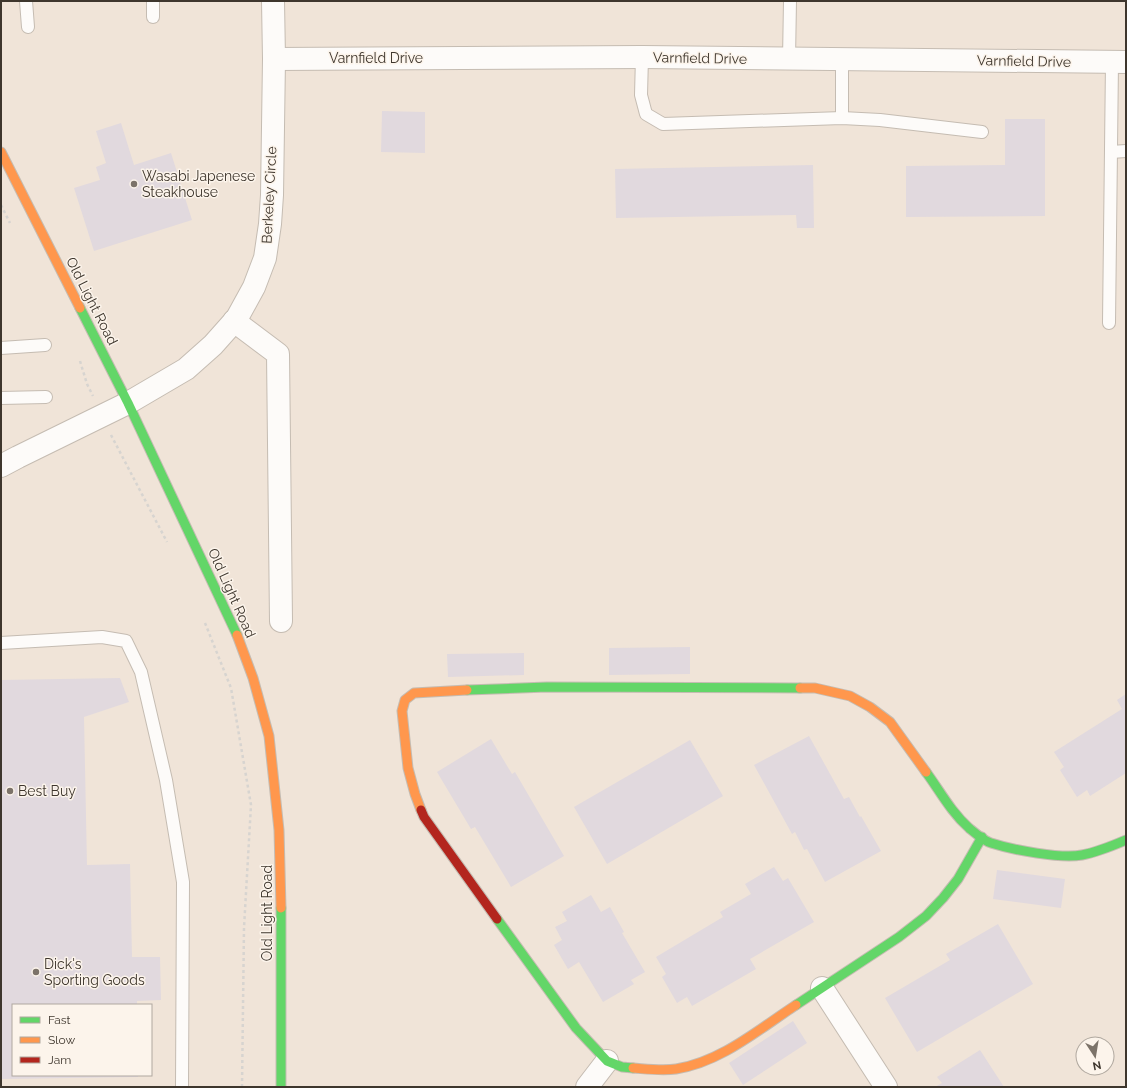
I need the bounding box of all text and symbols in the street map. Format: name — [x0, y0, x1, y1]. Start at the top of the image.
street label: Varnfield Drive — [653, 49, 747, 67]
street label: Varnfield Drive — [329, 50, 423, 66]
street label: Varnfield Drive — [977, 52, 1071, 70]
street label: Berkeley Circle — [258, 146, 280, 244]
place label: Wasabi Japenese Steakhouse — [142, 168, 255, 200]
marker: Wasabi Japenese Steakhouse — [129, 179, 139, 189]
street label: Old Light Road — [63, 254, 121, 348]
street label: Old Light Road — [205, 546, 259, 640]
place label: Best Buy — [18, 783, 76, 799]
marker: Best Buy — [5, 786, 15, 796]
street label: Old Light Road — [259, 865, 275, 961]
place label: Dick's Sporting Goods — [44, 956, 145, 988]
marker: Dick's Sporting Goods — [31, 967, 41, 977]
legend — [12, 1004, 152, 1076]
text: Fast — [48, 1013, 71, 1027]
text: Slow — [48, 1033, 75, 1047]
north arrow — [1075, 1036, 1115, 1076]
text: Jam — [48, 1053, 71, 1067]
text: N — [1092, 1058, 1102, 1073]

